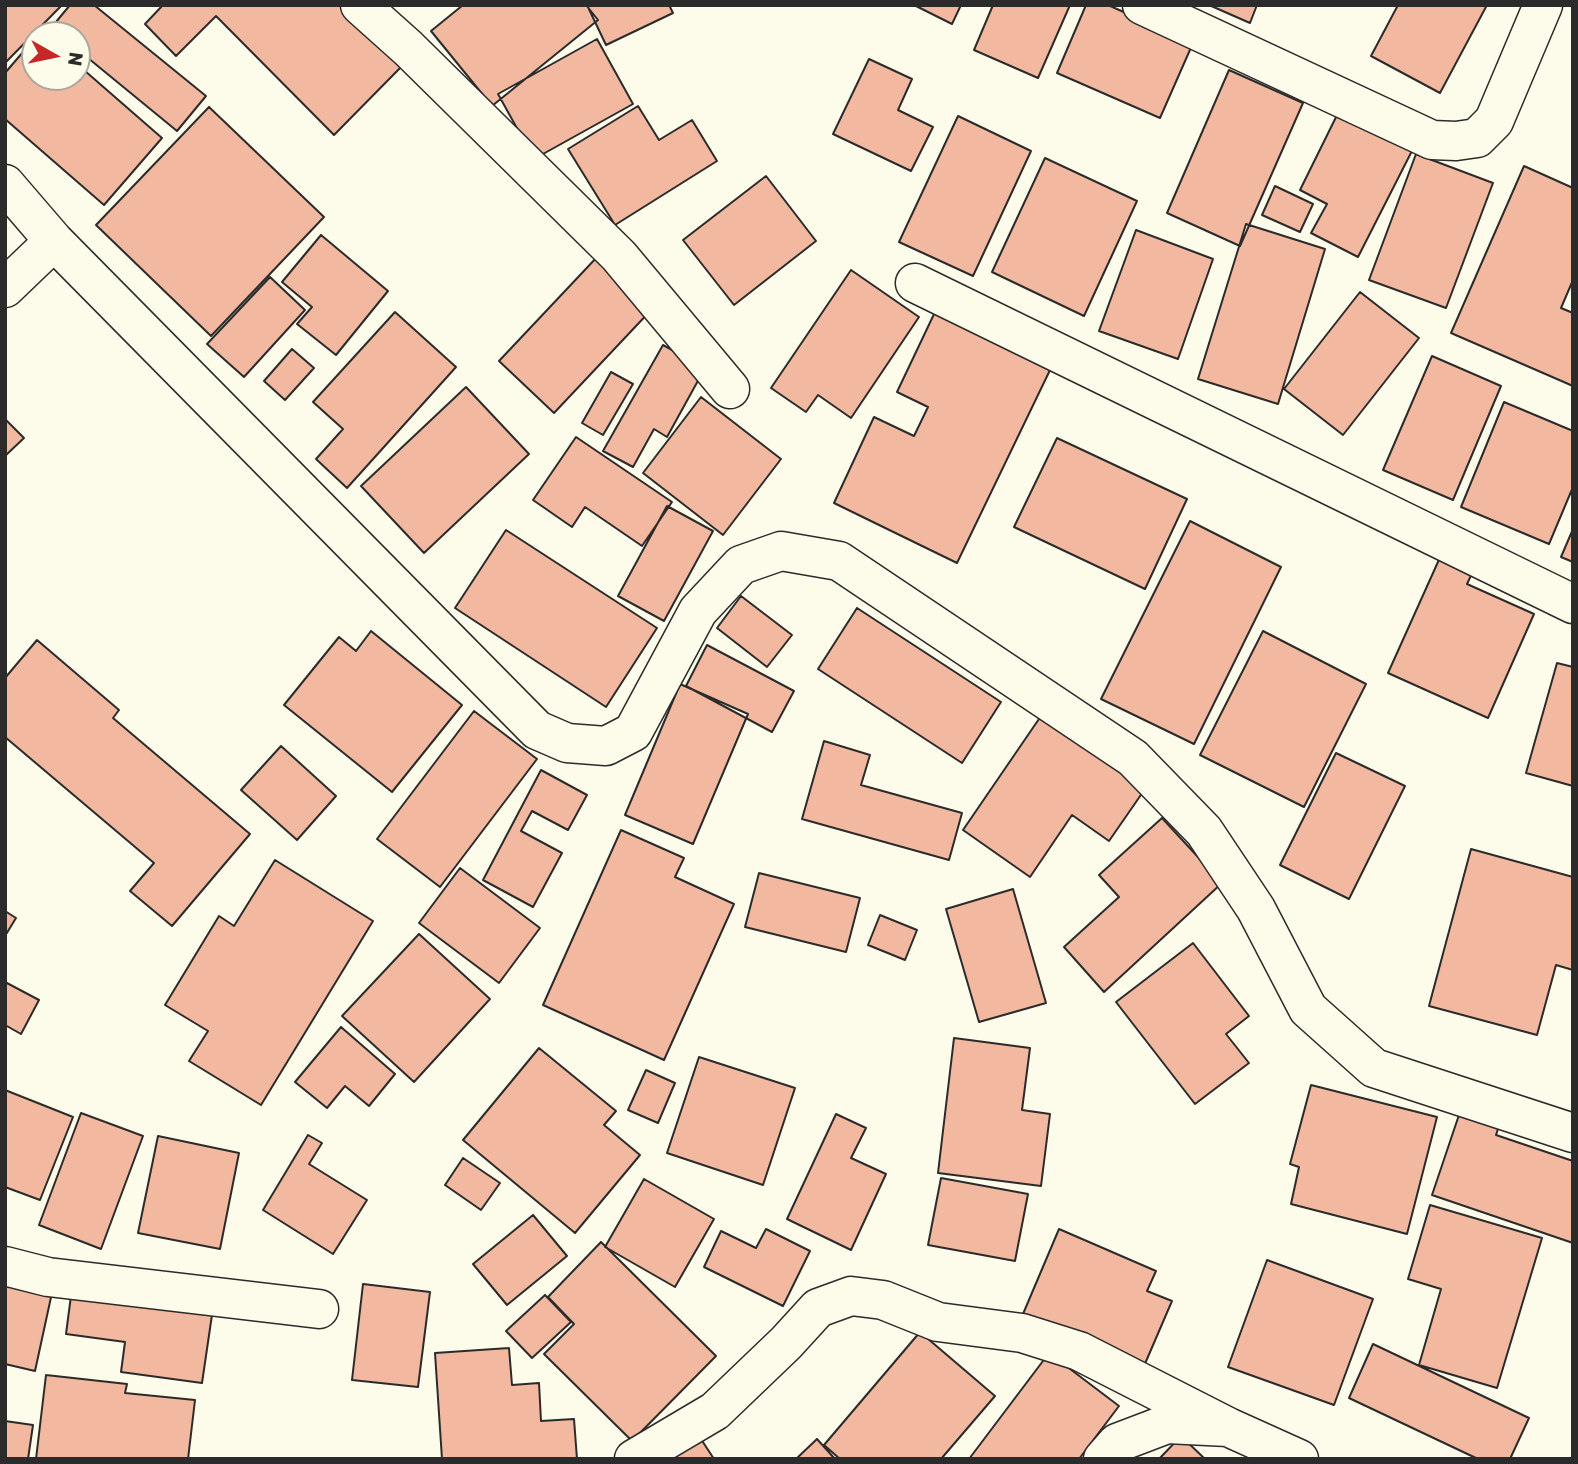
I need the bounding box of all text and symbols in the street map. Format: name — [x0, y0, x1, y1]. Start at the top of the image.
north arrow — [21, 21, 91, 91]
text: N — [63, 50, 88, 68]

